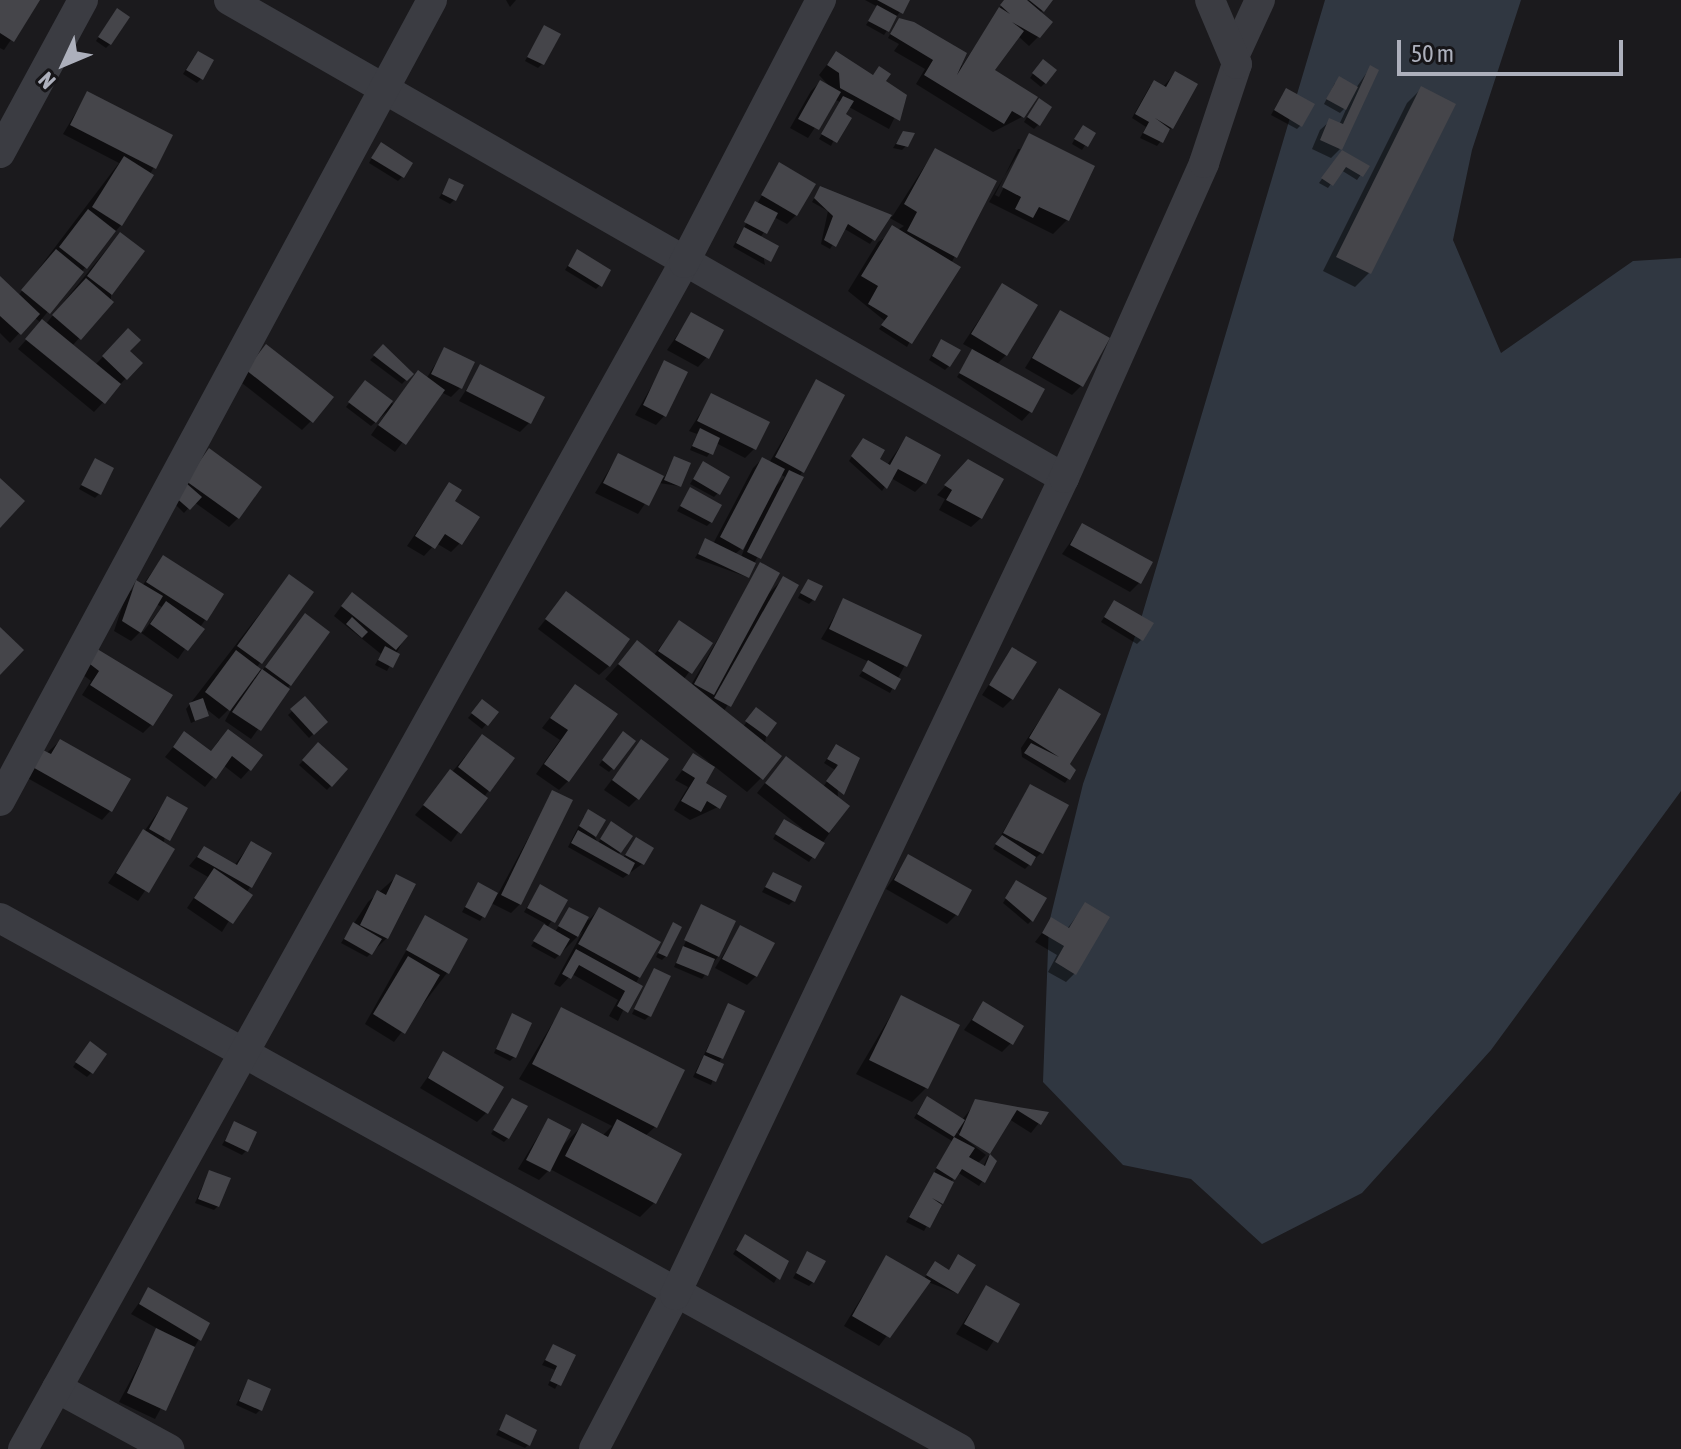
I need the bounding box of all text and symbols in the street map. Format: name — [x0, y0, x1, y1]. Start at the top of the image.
north arrow — [24, 24, 104, 104]
scale bar — [1401, 24, 1627, 74]
text: 50 m — [1411, 40, 1454, 67]
text: N — [33, 67, 61, 94]

